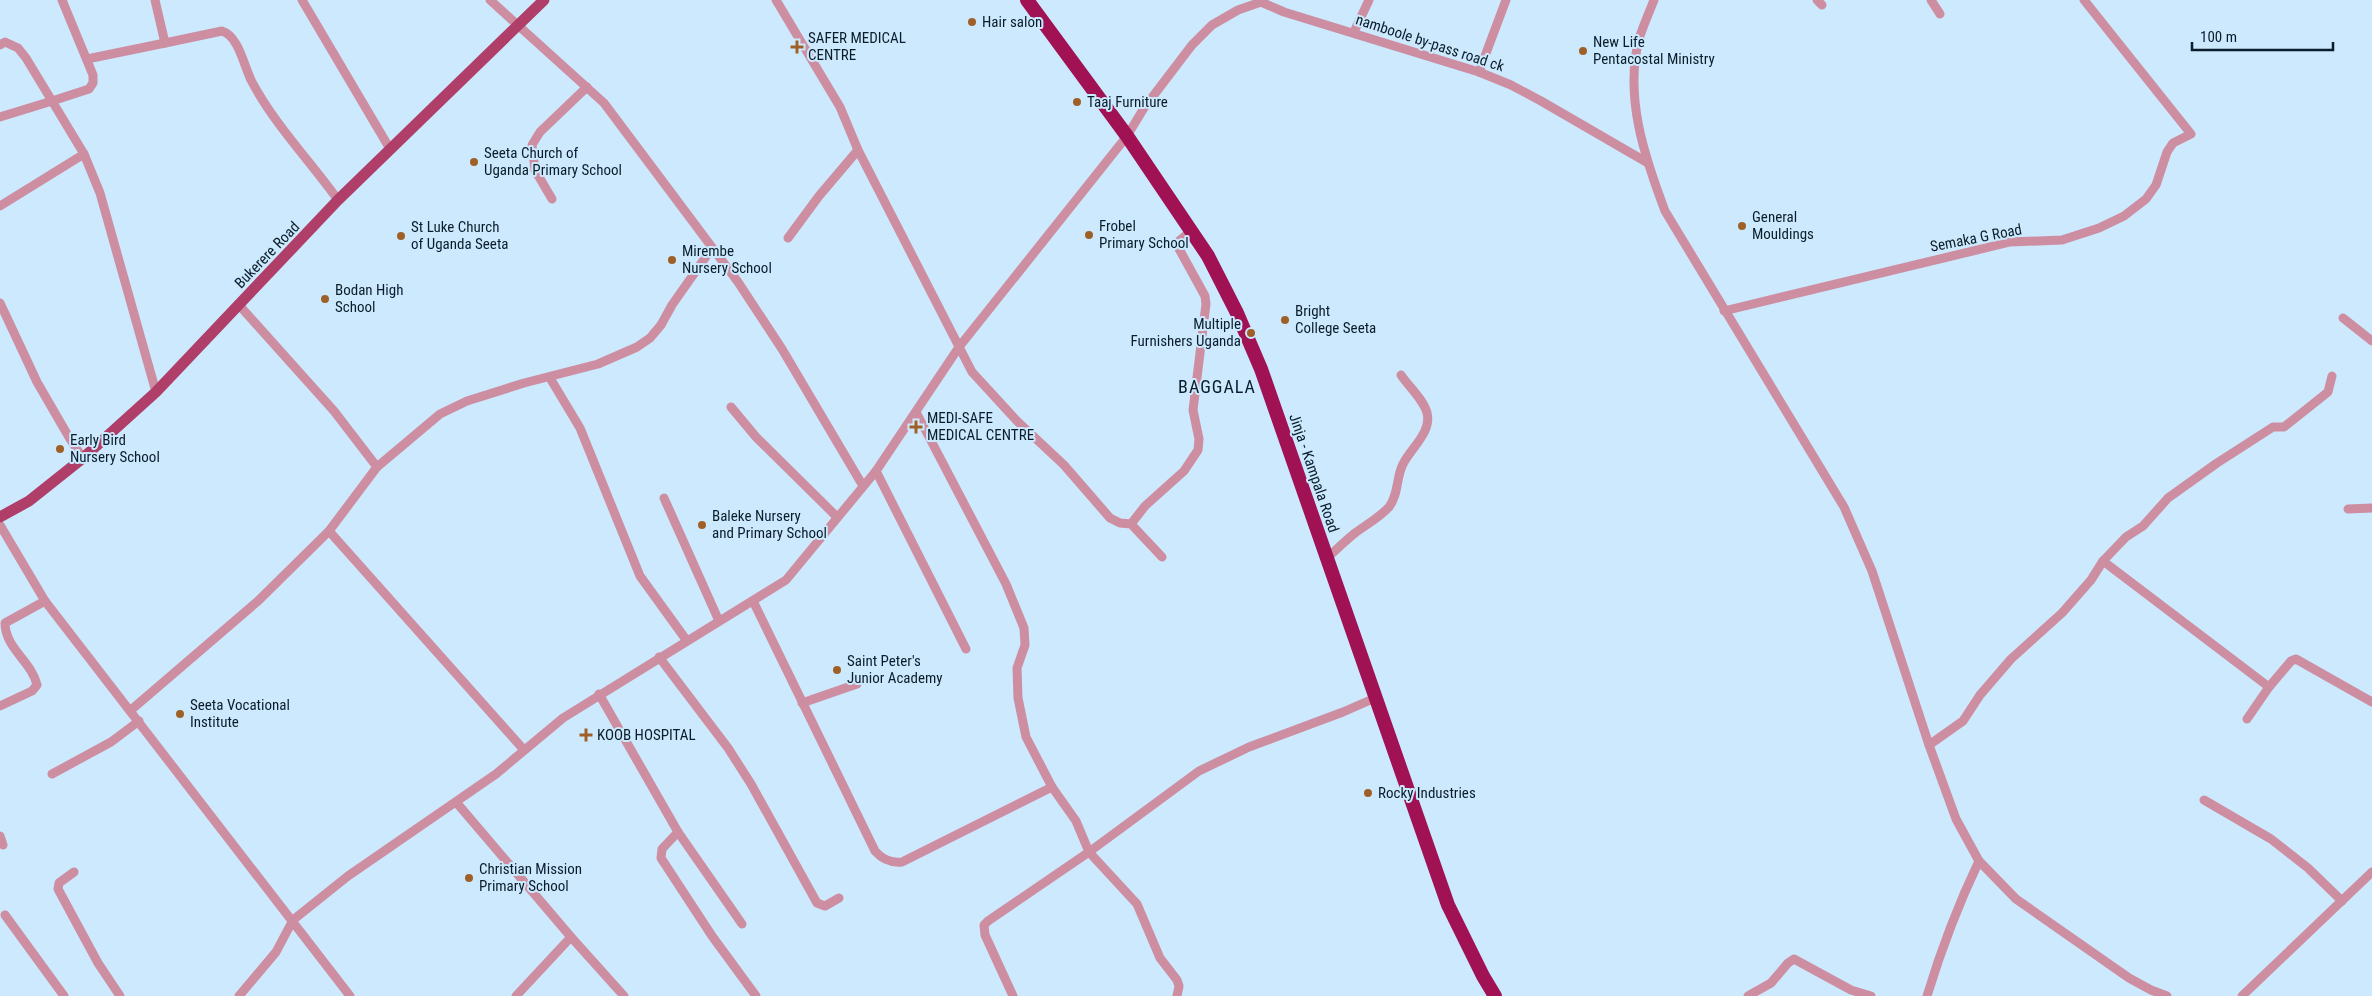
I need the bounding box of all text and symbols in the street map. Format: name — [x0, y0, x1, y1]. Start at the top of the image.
street label: namboole by-pass road ck — [1354, 11, 1507, 76]
place label: Hair salon — [982, 13, 1042, 31]
marker: Hair salon — [966, 16, 978, 28]
scale bar — [2192, 20, 2333, 52]
text: 100 m — [2200, 28, 2237, 46]
place label: SAFER MEDICAL CENTRE — [808, 29, 906, 64]
place label: New Life Pentacostal Ministry — [1593, 33, 1715, 68]
marker: SAFER MEDICAL CENTRE — [790, 40, 804, 54]
marker: New Life Pentacostal Ministry — [1577, 45, 1589, 57]
place label: Taaj Furniture — [1087, 93, 1168, 111]
marker: Taaj Furniture — [1071, 96, 1083, 108]
place label: Seeta Church of Uganda Primary School — [484, 144, 622, 179]
marker: Seeta Church of Uganda Primary School — [468, 156, 480, 168]
place label: General Mouldings — [1752, 208, 1814, 243]
place label: Frobel Primary School — [1099, 217, 1189, 252]
street label: Bukerere Road — [231, 218, 303, 292]
place label: St Luke Church of Uganda Seeta — [411, 218, 509, 253]
marker: General Mouldings — [1736, 220, 1748, 232]
street label: Semaka G Road — [1929, 220, 2023, 256]
marker: Frobel Primary School — [1083, 229, 1095, 241]
marker: St Luke Church of Uganda Seeta — [395, 230, 407, 242]
place label: Mirembe Nursery School — [682, 242, 772, 277]
marker: Mirembe Nursery School — [666, 254, 678, 266]
place label: Bodan High School — [335, 281, 403, 316]
marker: Bodan High School — [319, 293, 331, 305]
place label: Bright College Seeta — [1295, 302, 1376, 337]
marker: Bright College Seeta — [1279, 314, 1291, 326]
place label: Multiple Furnishers Uganda — [1131, 315, 1241, 350]
marker: Multiple Furnishers Uganda — [1245, 327, 1257, 339]
district label: BAGGALA — [1178, 376, 1256, 397]
place label: MEDI-SAFE MEDICAL CENTRE — [927, 409, 1034, 444]
street label: Jinja - Kampala Road — [1285, 411, 1343, 535]
marker: MEDI-SAFE MEDICAL CENTRE — [909, 420, 923, 434]
place label: Early Bird Nursery School — [70, 431, 160, 466]
marker: Early Bird Nursery School — [54, 443, 66, 455]
place label: Baleke Nursery and Primary School — [712, 507, 827, 542]
marker: Baleke Nursery and Primary School — [696, 519, 708, 531]
place label: Saint Peter's Junior Academy — [847, 652, 943, 687]
marker: Saint Peter's Junior Academy — [831, 664, 843, 676]
place label: Seeta Vocational Institute — [190, 696, 290, 731]
marker: Seeta Vocational Institute — [174, 708, 186, 720]
place label: KOOB HOSPITAL — [597, 726, 696, 744]
marker: KOOB HOSPITAL — [579, 728, 593, 742]
place label: Rocky Industries — [1378, 784, 1476, 802]
marker: Rocky Industries — [1362, 787, 1374, 799]
place label: Christian Mission Primary School — [479, 860, 582, 895]
marker: Christian Mission Primary School — [463, 872, 475, 884]

